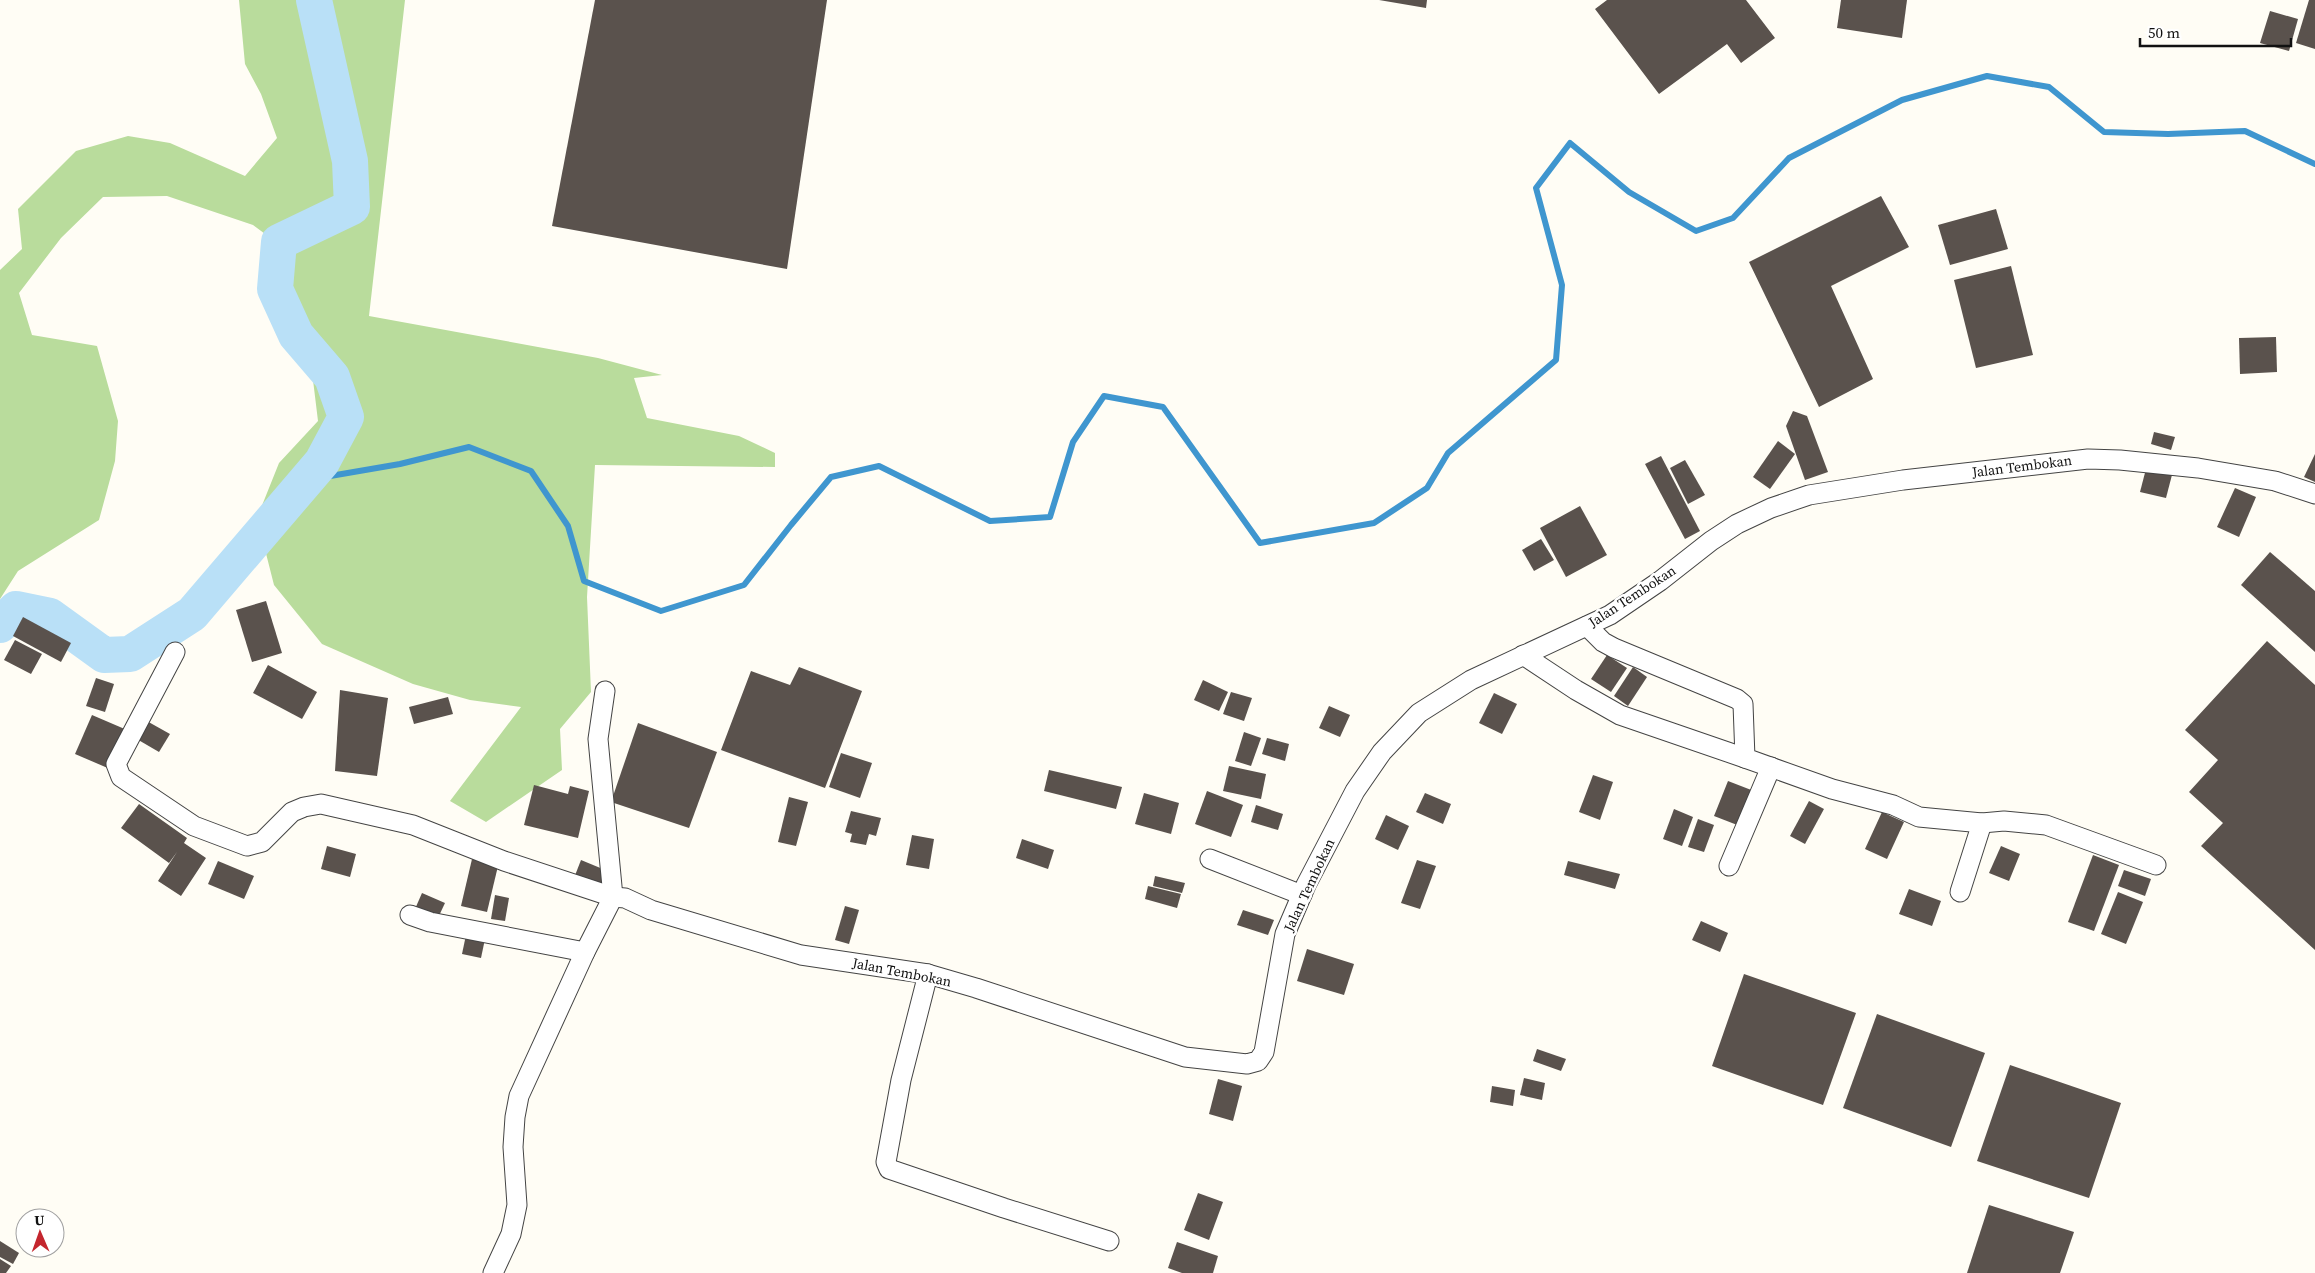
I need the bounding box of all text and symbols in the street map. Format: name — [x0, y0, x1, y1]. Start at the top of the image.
scale bar — [2140, 15, 2291, 47]
text: 50 m — [2148, 22, 2180, 43]
street label: Jalan Tembokan — [1970, 450, 2074, 482]
street label: Jalan Tembokan — [1584, 560, 1680, 632]
street label: Jalan Tembokan — [1278, 835, 1340, 936]
street label: Jalan Tembokan — [850, 952, 954, 992]
north arrow — [15, 1208, 65, 1258]
text: U — [34, 1210, 45, 1230]

